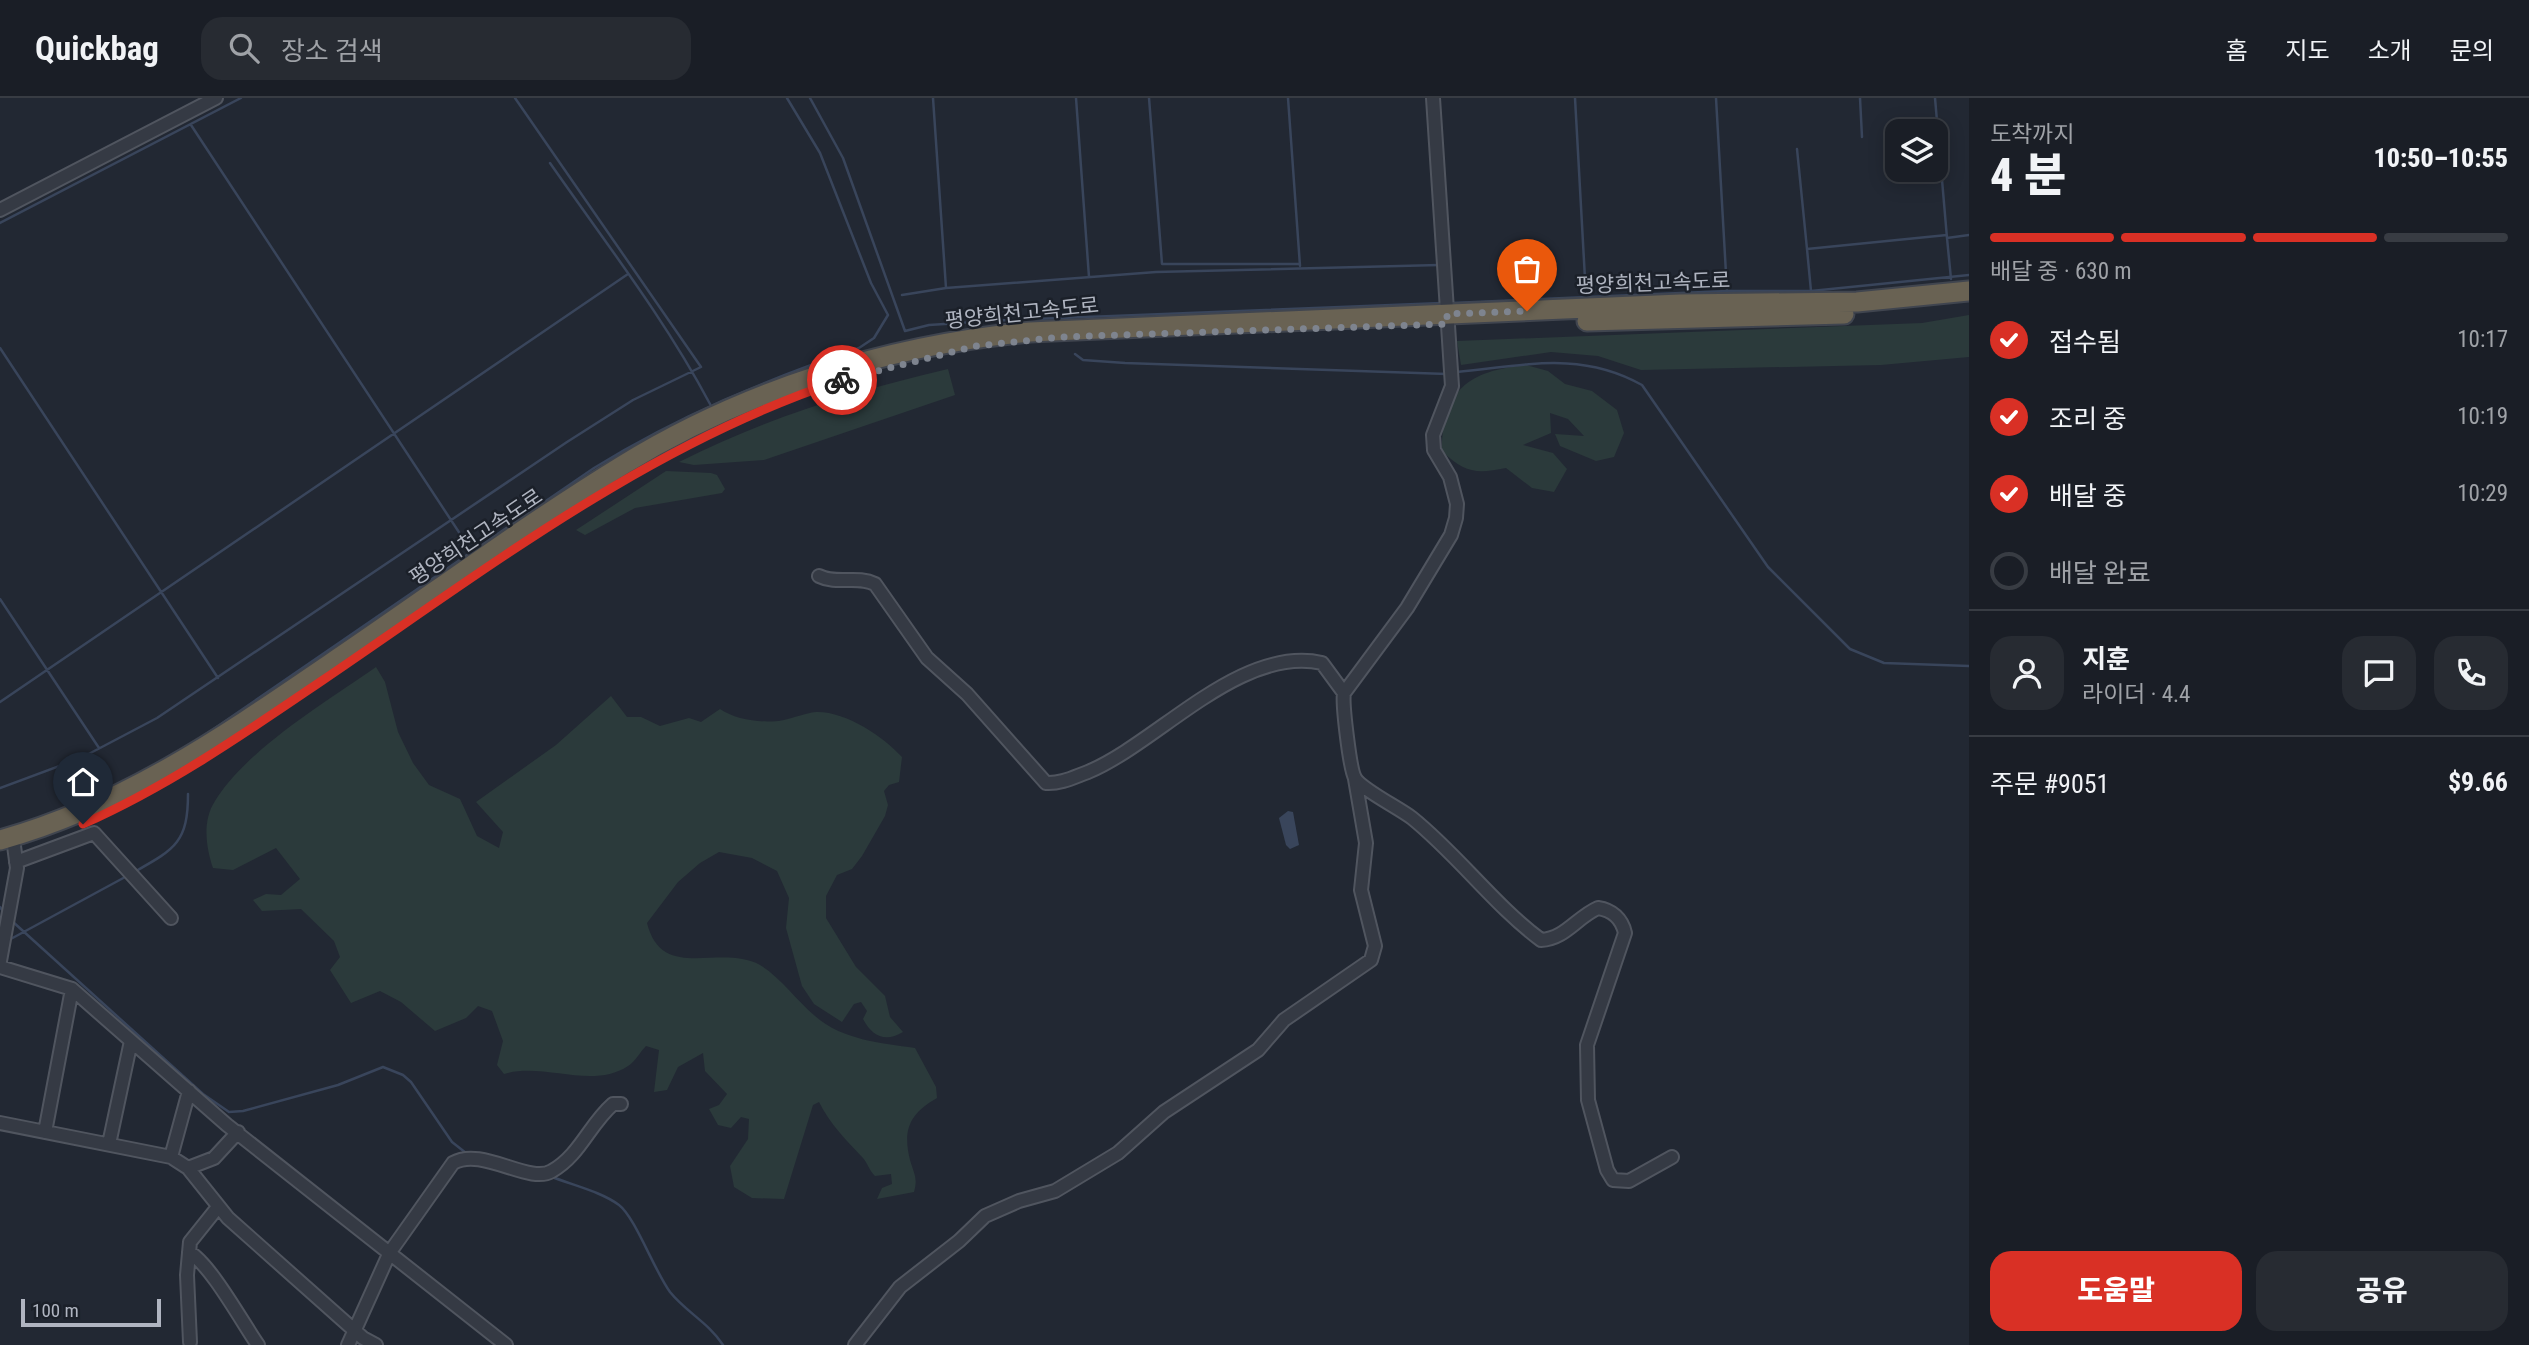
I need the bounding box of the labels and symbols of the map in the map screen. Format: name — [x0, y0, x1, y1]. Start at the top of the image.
pin — [1497, 239, 1557, 311]
street label: 평양희천고속도로 — [1575, 268, 1731, 298]
street label: 평양희천고속도로 — [944, 293, 1100, 333]
courier — [807, 345, 877, 415]
street label: 평양희천고속도로 — [405, 484, 547, 590]
pin — [53, 752, 113, 824]
scale bar — [21, 1296, 161, 1328]

